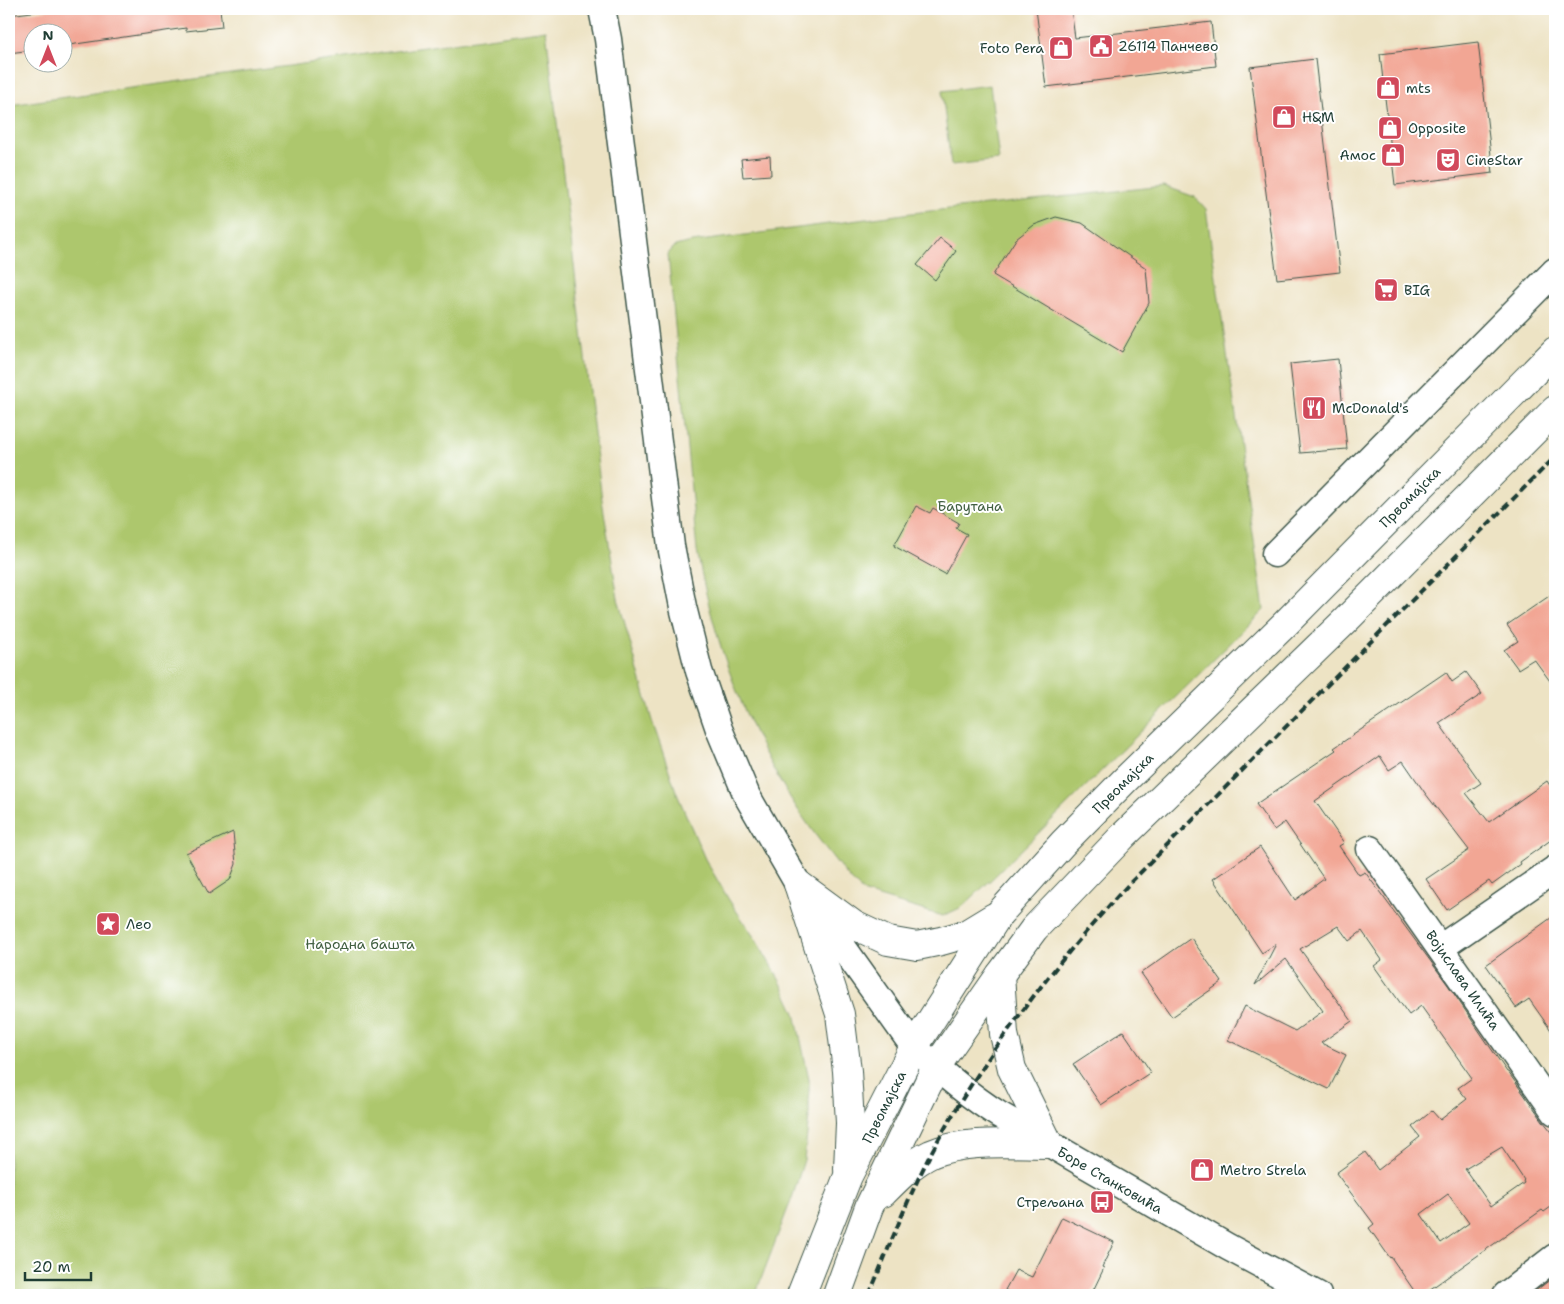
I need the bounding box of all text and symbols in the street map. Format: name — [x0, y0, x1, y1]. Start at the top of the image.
north arrow — [22, 22, 72, 72]
text: N — [42, 26, 54, 44]
public building icon: 26114 Панчево — [1088, 33, 1114, 59]
shop icon: Foto Pera — [1048, 35, 1074, 61]
place label: 26114 Панчево — [1118, 37, 1218, 55]
place label: Foto Pera — [980, 39, 1044, 57]
shop icon: mts — [1375, 75, 1401, 101]
place label: mts — [1406, 79, 1431, 97]
shop icon: H&M — [1271, 104, 1297, 130]
place label: H&M — [1302, 108, 1335, 126]
shop icon: Opposite — [1377, 115, 1403, 141]
place label: Opposite — [1408, 119, 1466, 137]
shop icon: Амос — [1380, 142, 1406, 168]
place label: Амос — [1339, 146, 1376, 164]
theatre icon: CineStar — [1435, 147, 1461, 173]
place label: CineStar — [1466, 151, 1523, 169]
supermarket icon: BIG — [1373, 277, 1399, 303]
place label: BIG — [1404, 281, 1431, 299]
restaurant icon: McDonald's — [1301, 395, 1327, 421]
place label: McDonald's — [1332, 399, 1409, 417]
street label: Првомајска — [1376, 462, 1445, 531]
park label: Барутана — [937, 497, 1003, 515]
street label: Првомајска — [1089, 748, 1158, 817]
place icon: Лео — [95, 911, 121, 937]
place label: Лео — [126, 915, 151, 933]
street label: Војислава Илића — [1422, 927, 1504, 1034]
park label: Народна башта — [305, 935, 415, 953]
street label: Првомајска — [858, 1067, 910, 1146]
street label: Боре Станковића — [1054, 1142, 1166, 1218]
shop icon: Metro Strela — [1189, 1157, 1215, 1183]
place label: Metro Strela — [1220, 1161, 1307, 1179]
bus stop icon: Стрељана — [1089, 1189, 1115, 1215]
place label: Стрељана — [1016, 1193, 1084, 1211]
scale bar — [25, 1249, 91, 1281]
text: 20 m — [32, 1257, 71, 1277]

